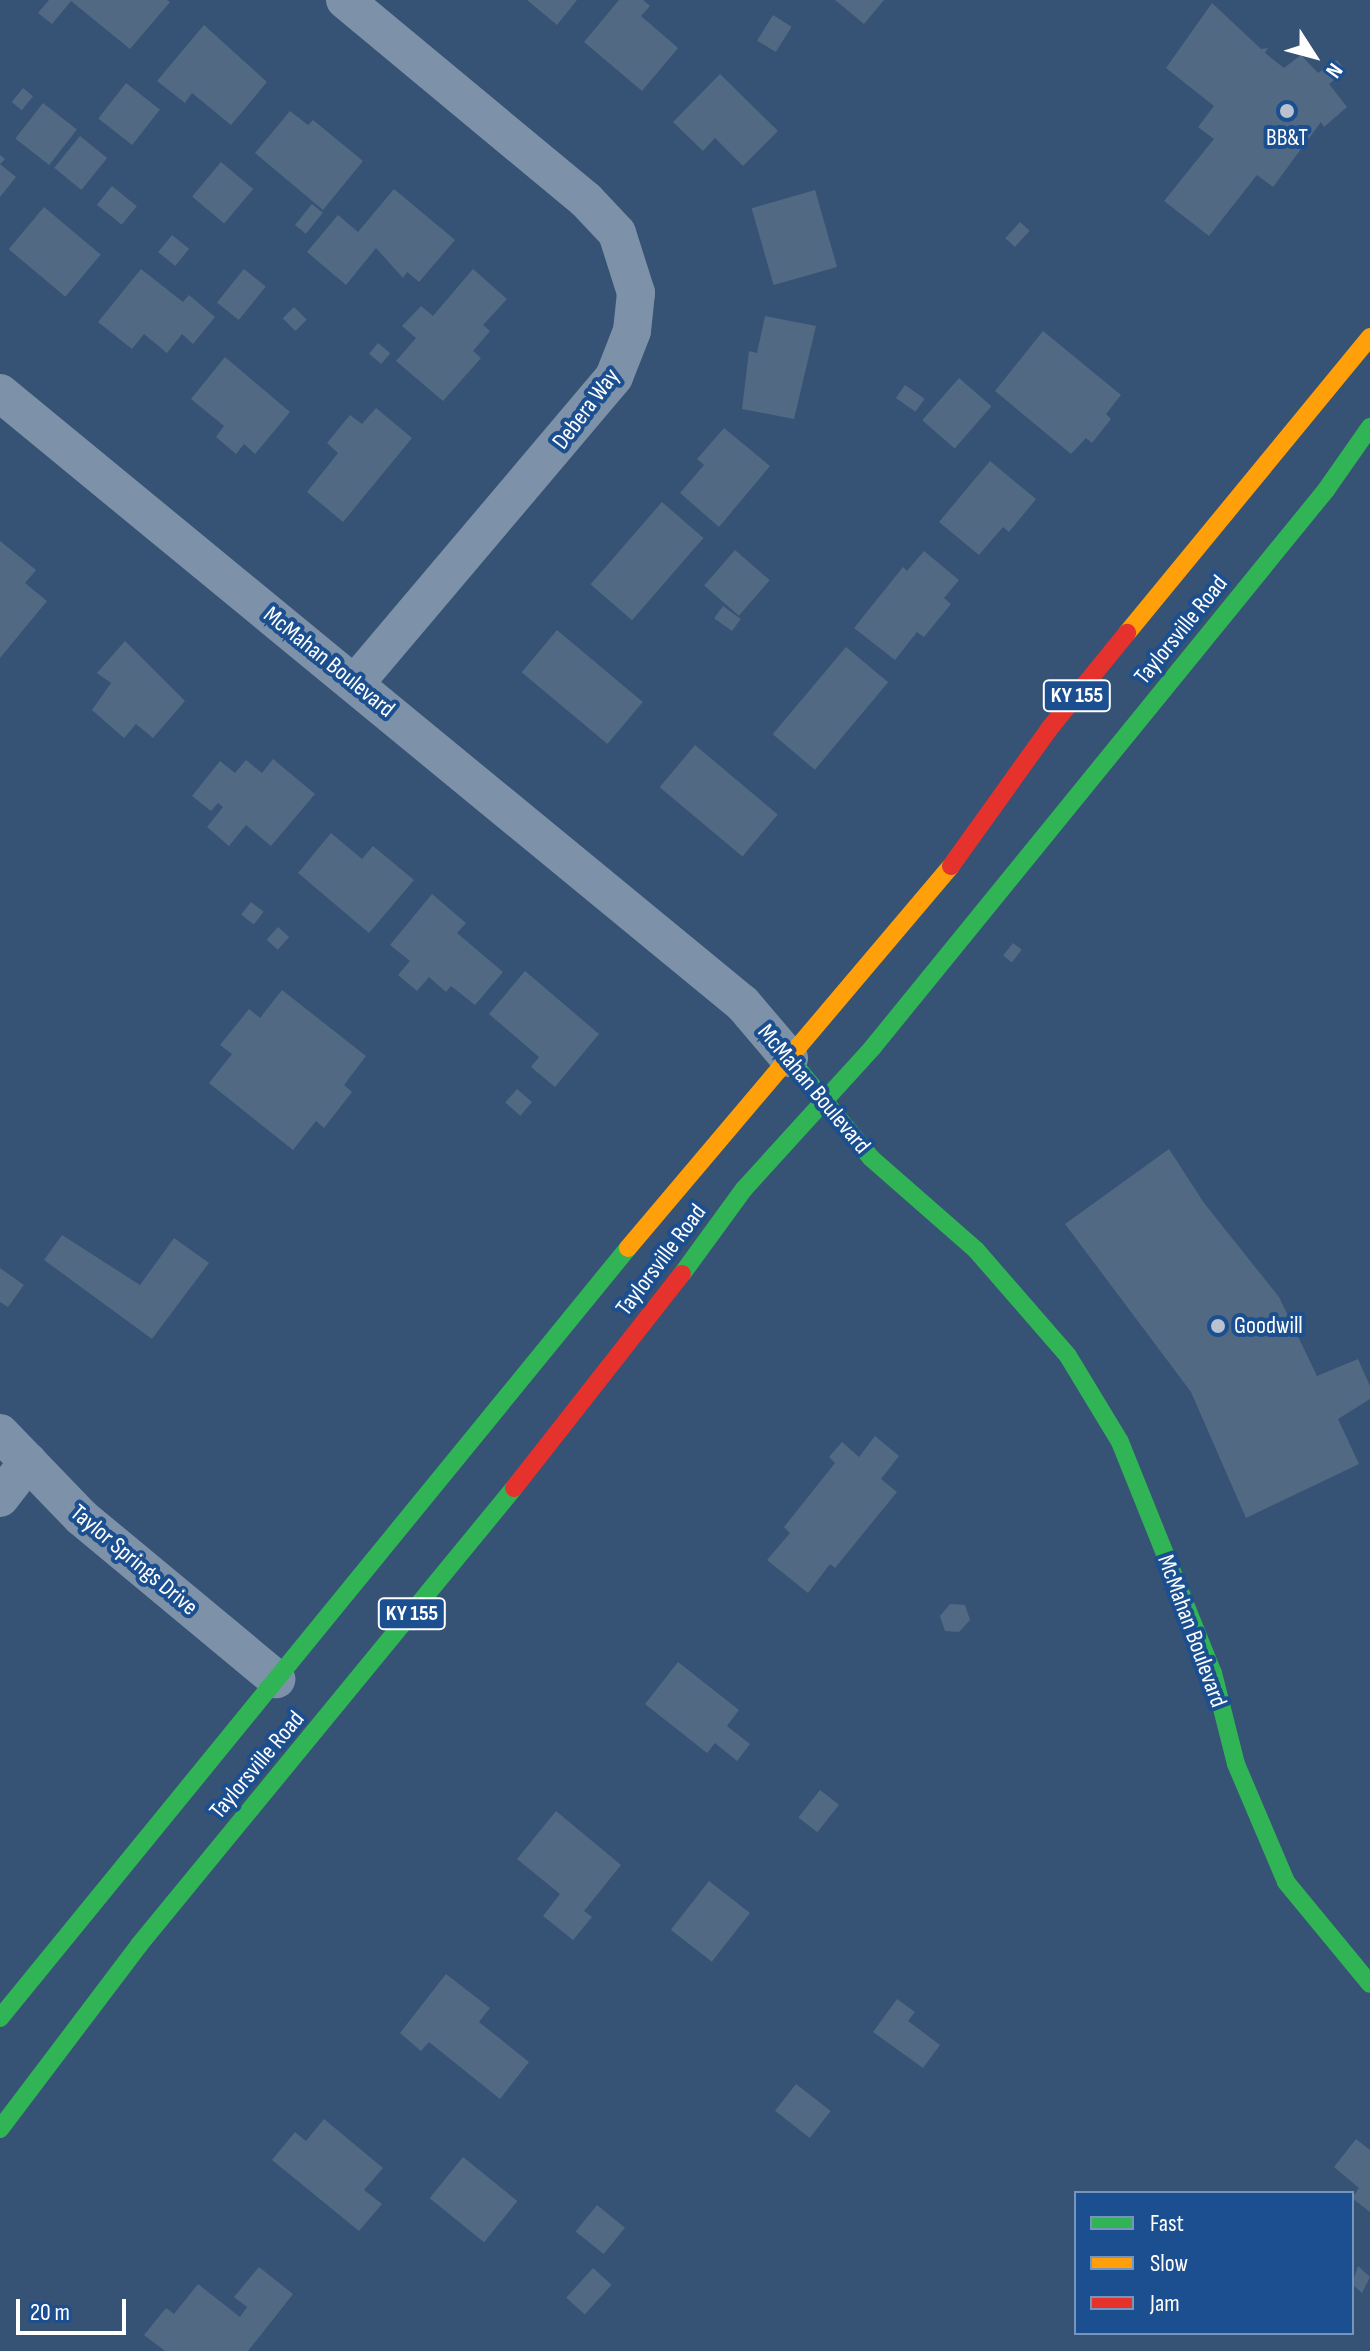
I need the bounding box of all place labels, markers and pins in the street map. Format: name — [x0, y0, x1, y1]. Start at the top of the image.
marker: BB&T — [1278, 102, 1296, 120]
place label: BB&T — [1266, 124, 1308, 152]
place label: Goodwill — [1234, 1312, 1303, 1340]
marker: Goodwill — [1209, 1317, 1227, 1335]

